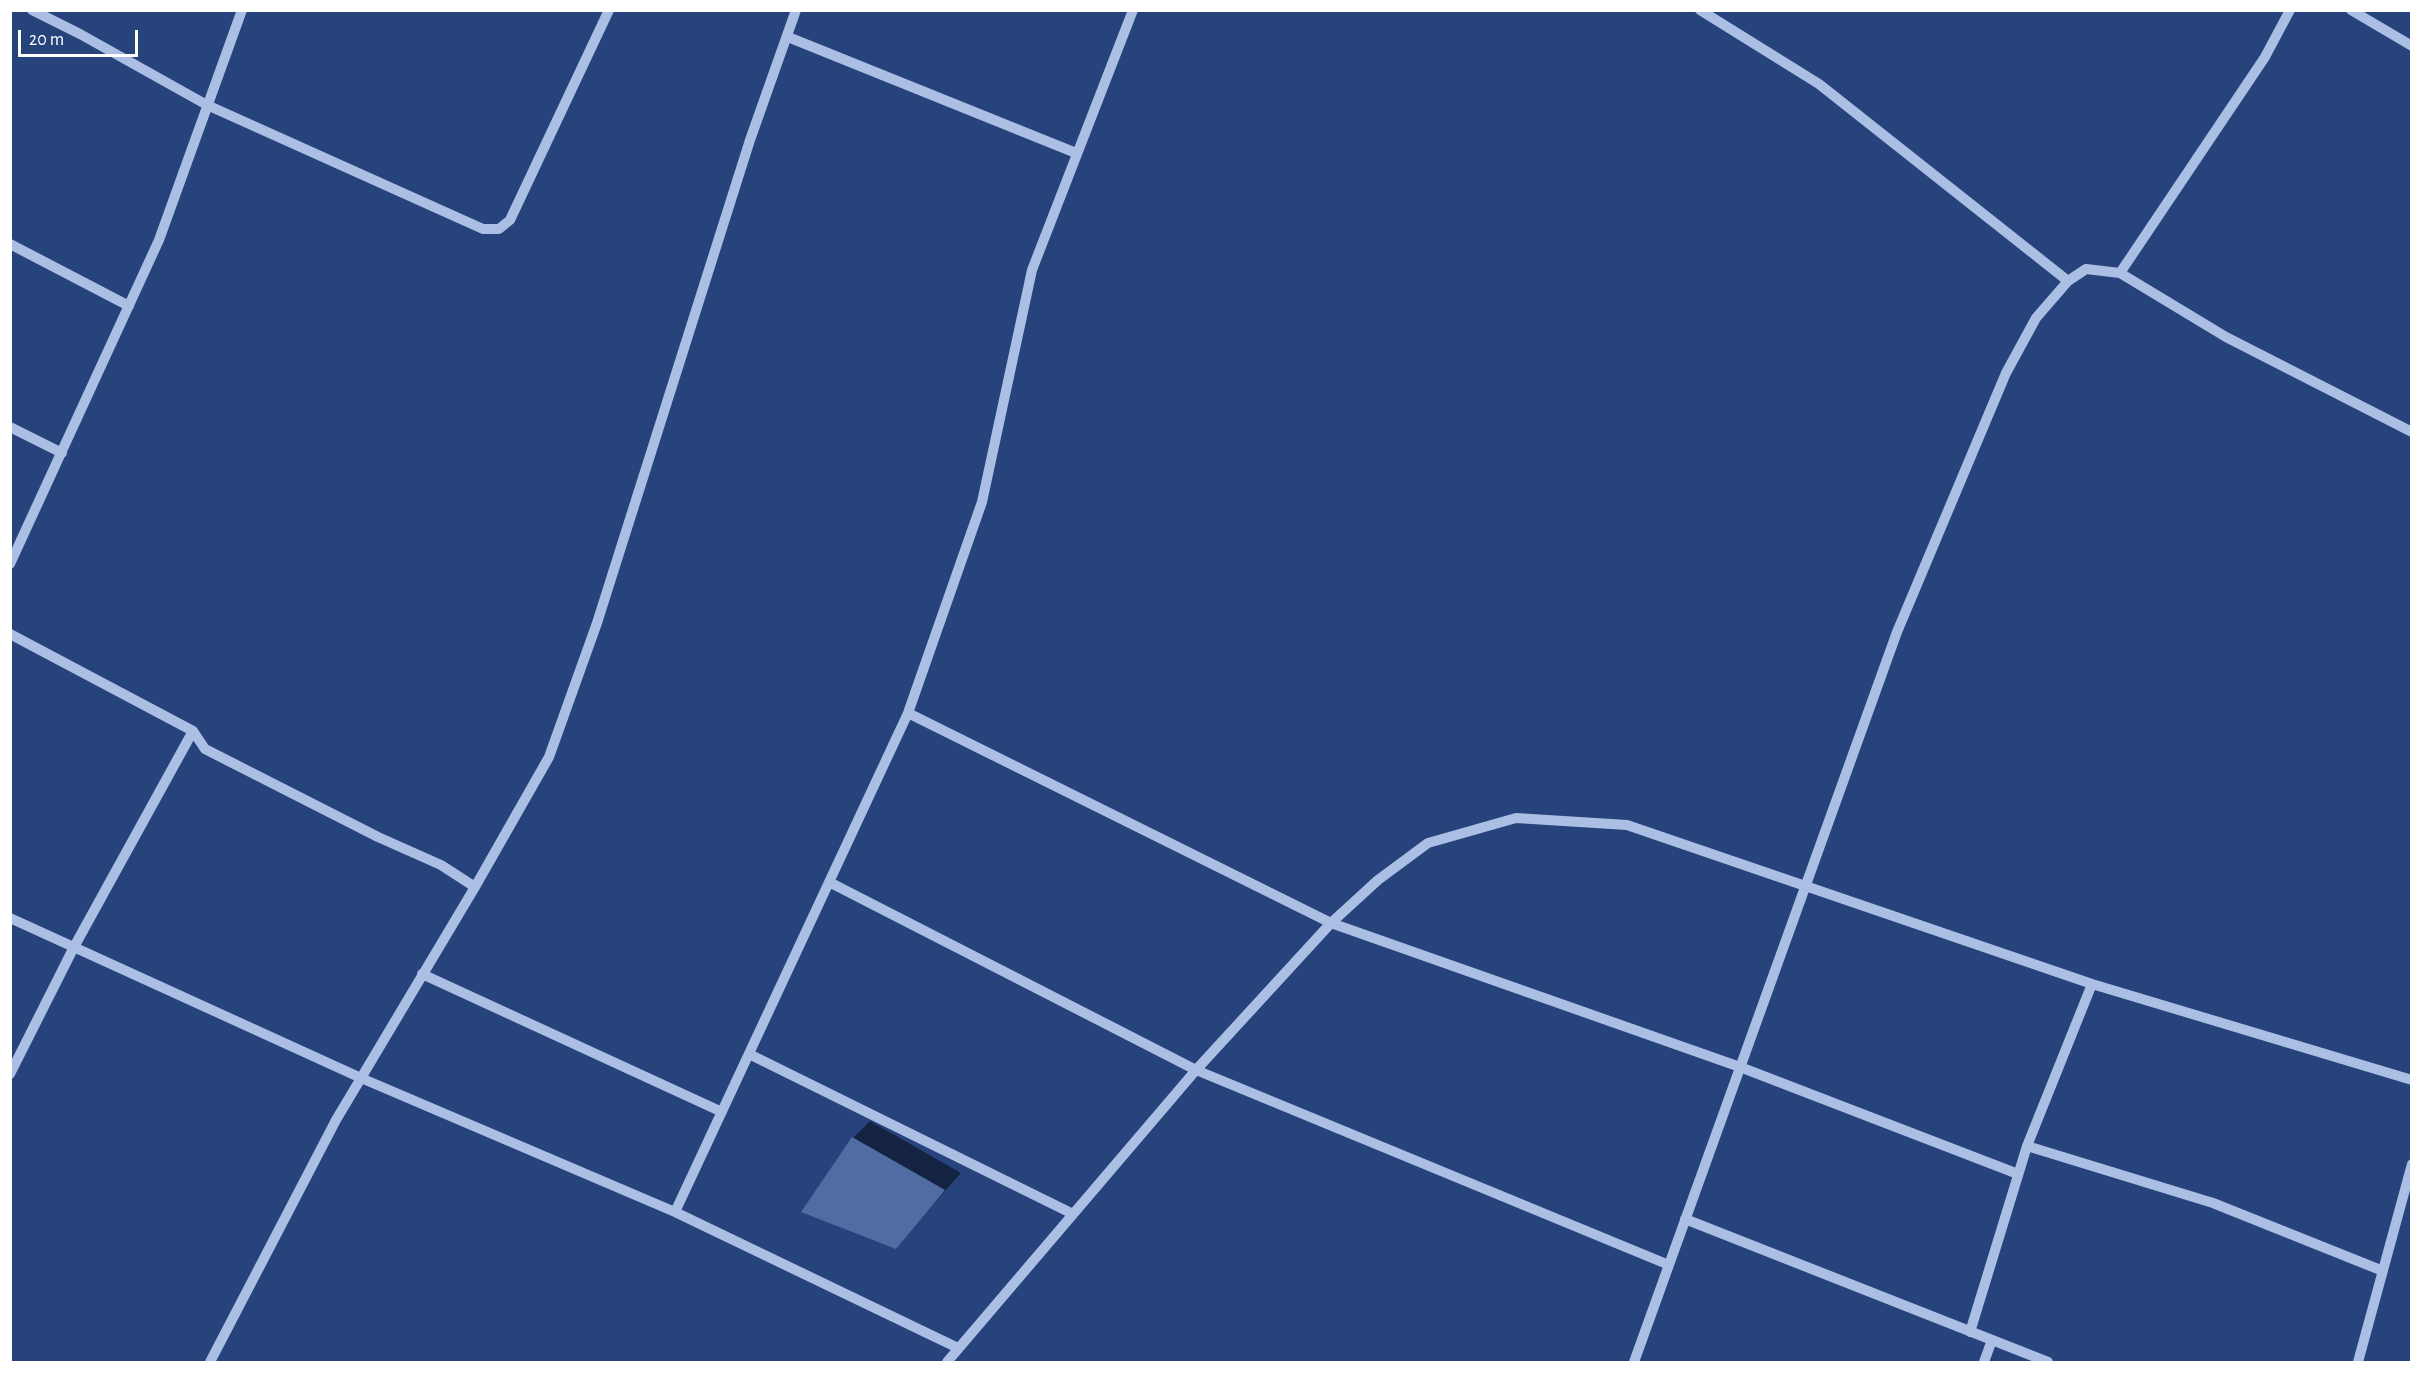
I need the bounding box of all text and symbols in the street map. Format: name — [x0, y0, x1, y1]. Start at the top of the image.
scale bar — [21, 18, 141, 56]
text: 20 m — [29, 31, 64, 49]

